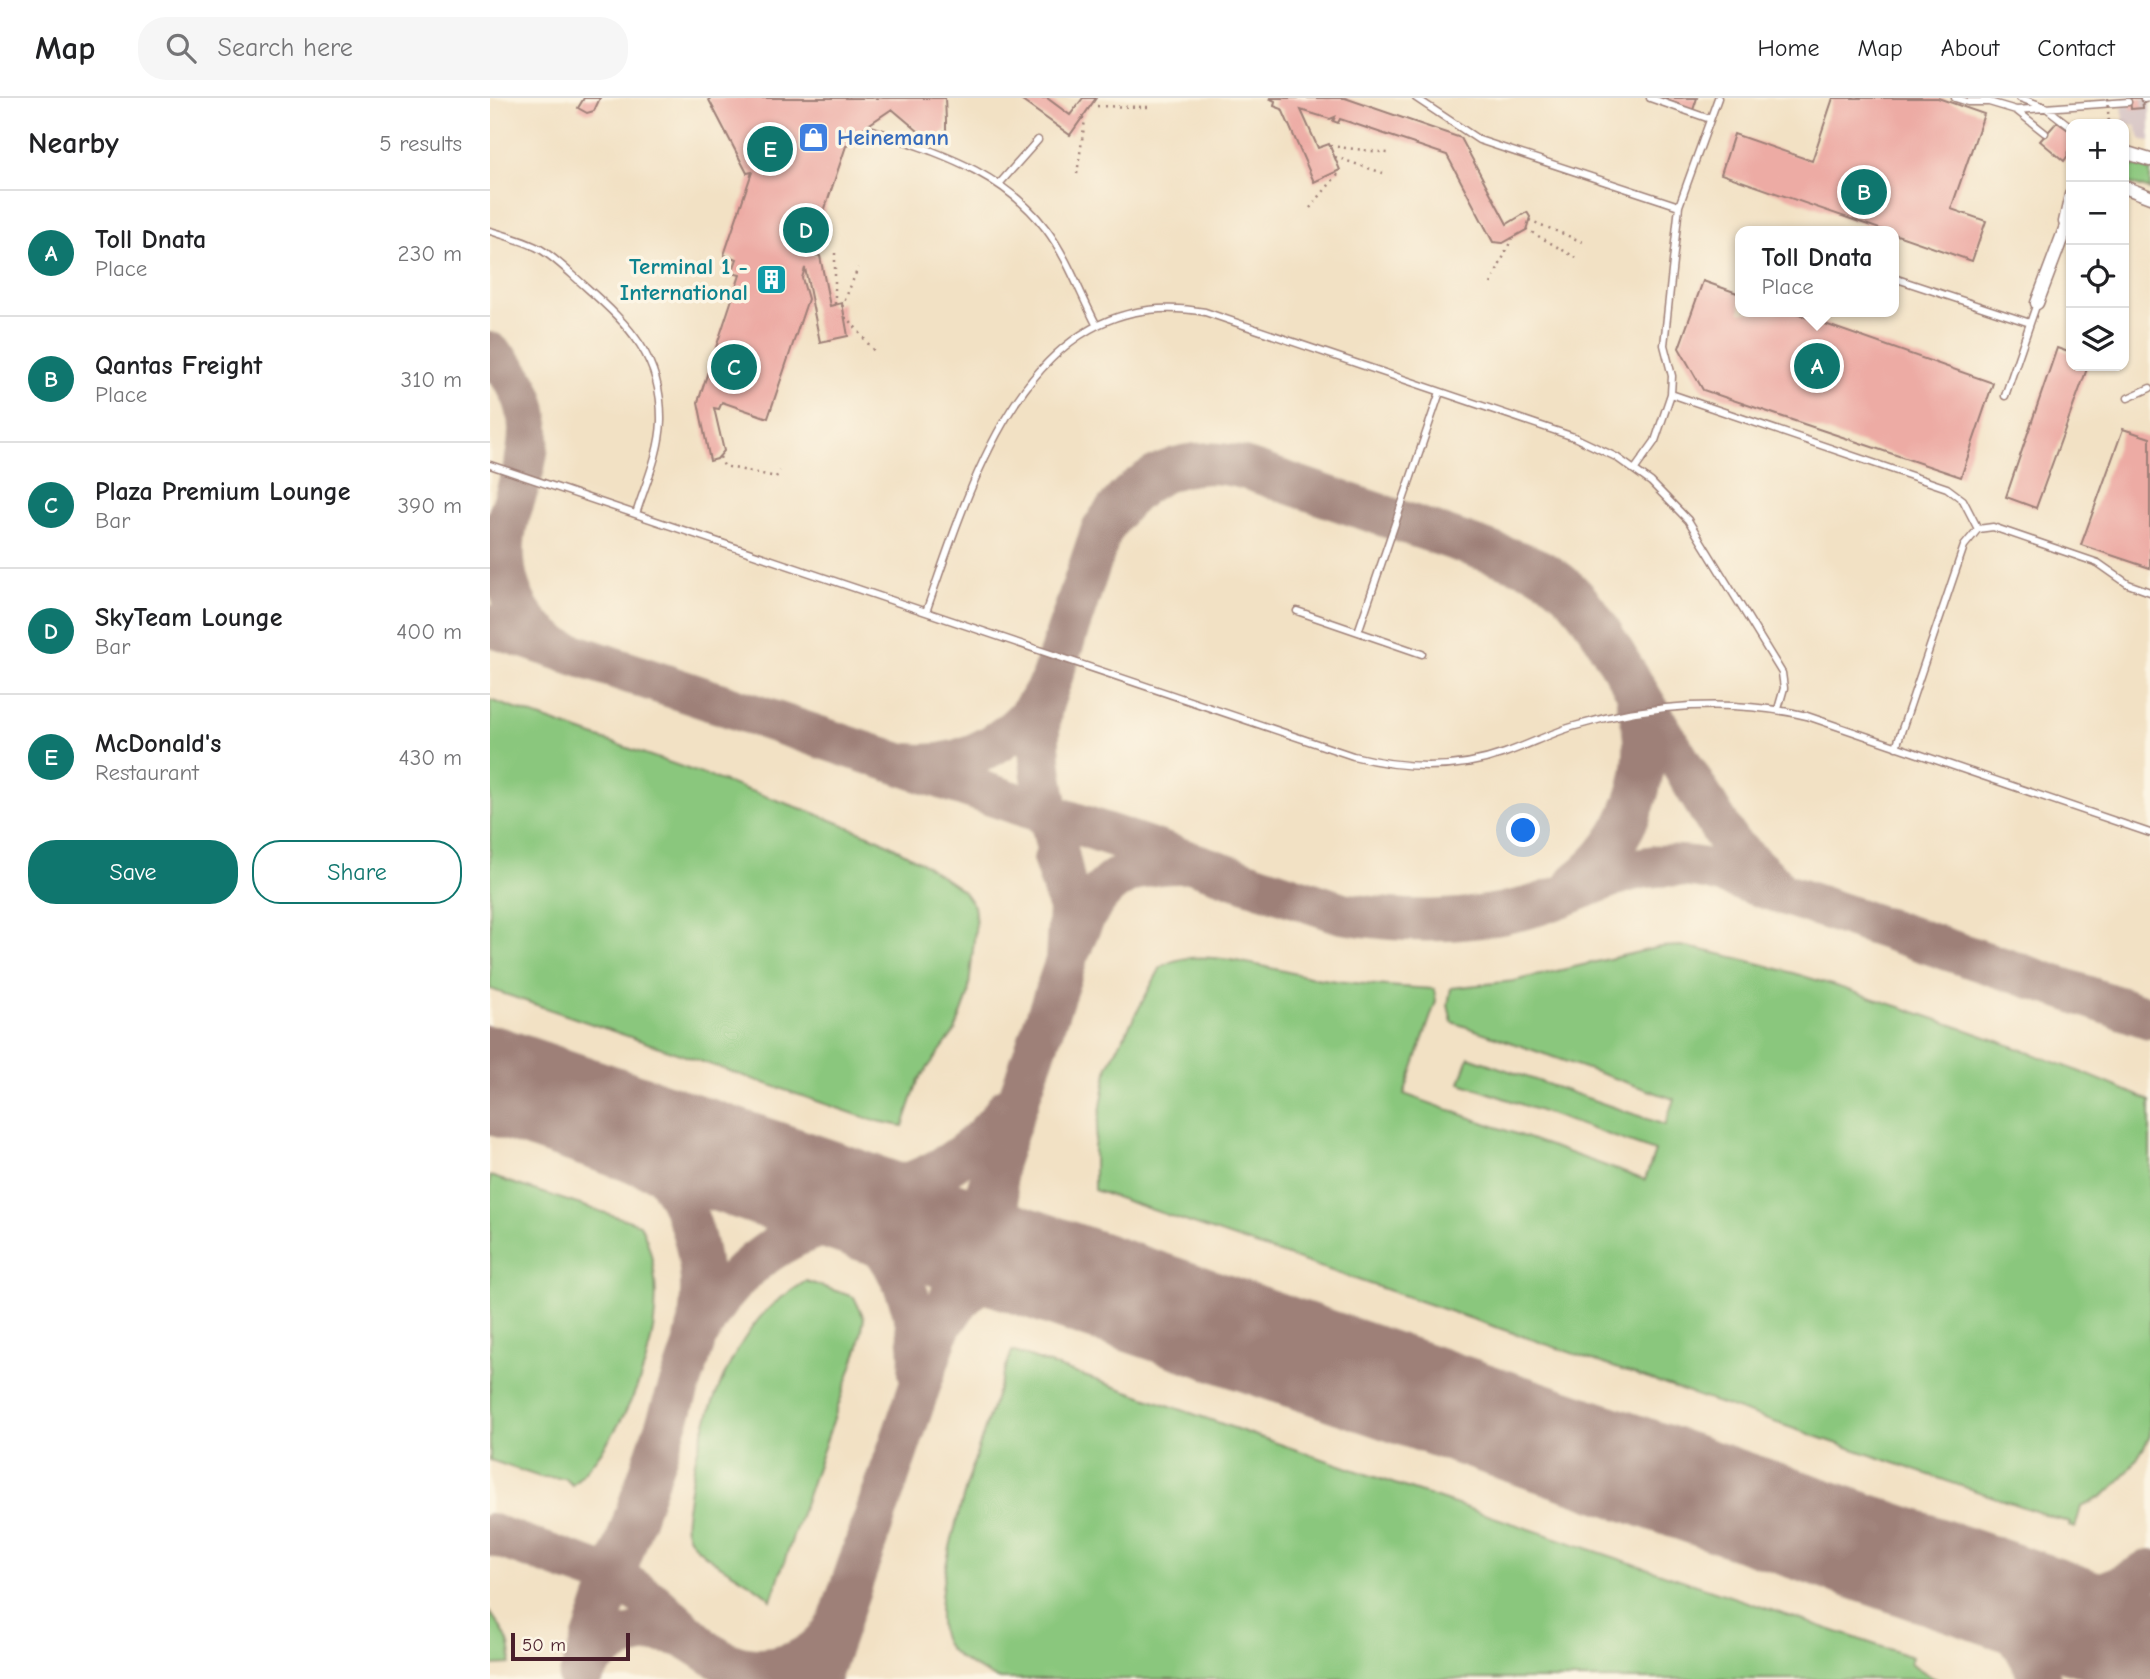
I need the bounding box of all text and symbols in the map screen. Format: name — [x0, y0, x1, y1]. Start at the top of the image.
search box — [138, 17, 628, 80]
text: Map — [35, 29, 96, 67]
icon: search — [162, 29, 200, 67]
text: Search here — [218, 33, 353, 63]
text: Home — [1758, 34, 1819, 62]
text: Map — [1857, 34, 1903, 62]
text: About — [1941, 34, 1999, 62]
text: Contact — [2037, 34, 2115, 62]
map controls — [2066, 119, 2129, 371]
button: + — [2066, 119, 2129, 182]
shop icon: Heinemann — [797, 120, 831, 154]
pin: E — [747, 123, 793, 175]
place label: Heinemann — [837, 124, 949, 151]
text: Nearby — [28, 126, 119, 161]
text: 5 results — [379, 130, 462, 157]
pin: B — [1841, 166, 1887, 218]
button: − — [2066, 182, 2129, 245]
pin: D — [783, 204, 829, 256]
text: Toll Dnata — [95, 225, 206, 255]
popup — [1735, 226, 1899, 317]
text: A — [45, 240, 57, 267]
text: 230 m — [398, 240, 462, 267]
text: Toll Dnata — [1761, 243, 1873, 273]
button: locate — [2066, 245, 2129, 308]
place label: Terminal 1 - International — [620, 253, 748, 306]
text: Place — [95, 255, 147, 282]
building icon: Terminal 1 - International — [754, 262, 788, 296]
text: Place — [1761, 273, 1814, 300]
button: layers — [2066, 308, 2129, 371]
pin: A — [1794, 340, 1840, 392]
pin: C — [711, 341, 757, 393]
text: Qantas Freight — [95, 351, 262, 381]
text: B — [44, 366, 58, 393]
text: 310 m — [401, 366, 462, 393]
text: Place — [95, 381, 147, 408]
text: Plaza Premium Lounge — [95, 477, 351, 507]
text: C — [44, 492, 58, 519]
text: 390 m — [397, 492, 462, 519]
text: Bar — [95, 507, 130, 534]
text: SkyTeam Lounge — [95, 603, 283, 633]
text: D — [44, 618, 58, 645]
text: 400 m — [396, 618, 462, 645]
text: Bar — [95, 633, 130, 660]
text: McDonald's — [95, 729, 221, 759]
text: E — [44, 744, 58, 771]
text: 430 m — [399, 744, 462, 771]
text: Restaurant — [95, 759, 199, 786]
your location — [1506, 813, 1540, 847]
button: Save — [28, 840, 238, 904]
button: Share — [252, 840, 462, 904]
scale bar — [511, 1630, 630, 1662]
text: 50 m — [522, 1634, 566, 1656]

